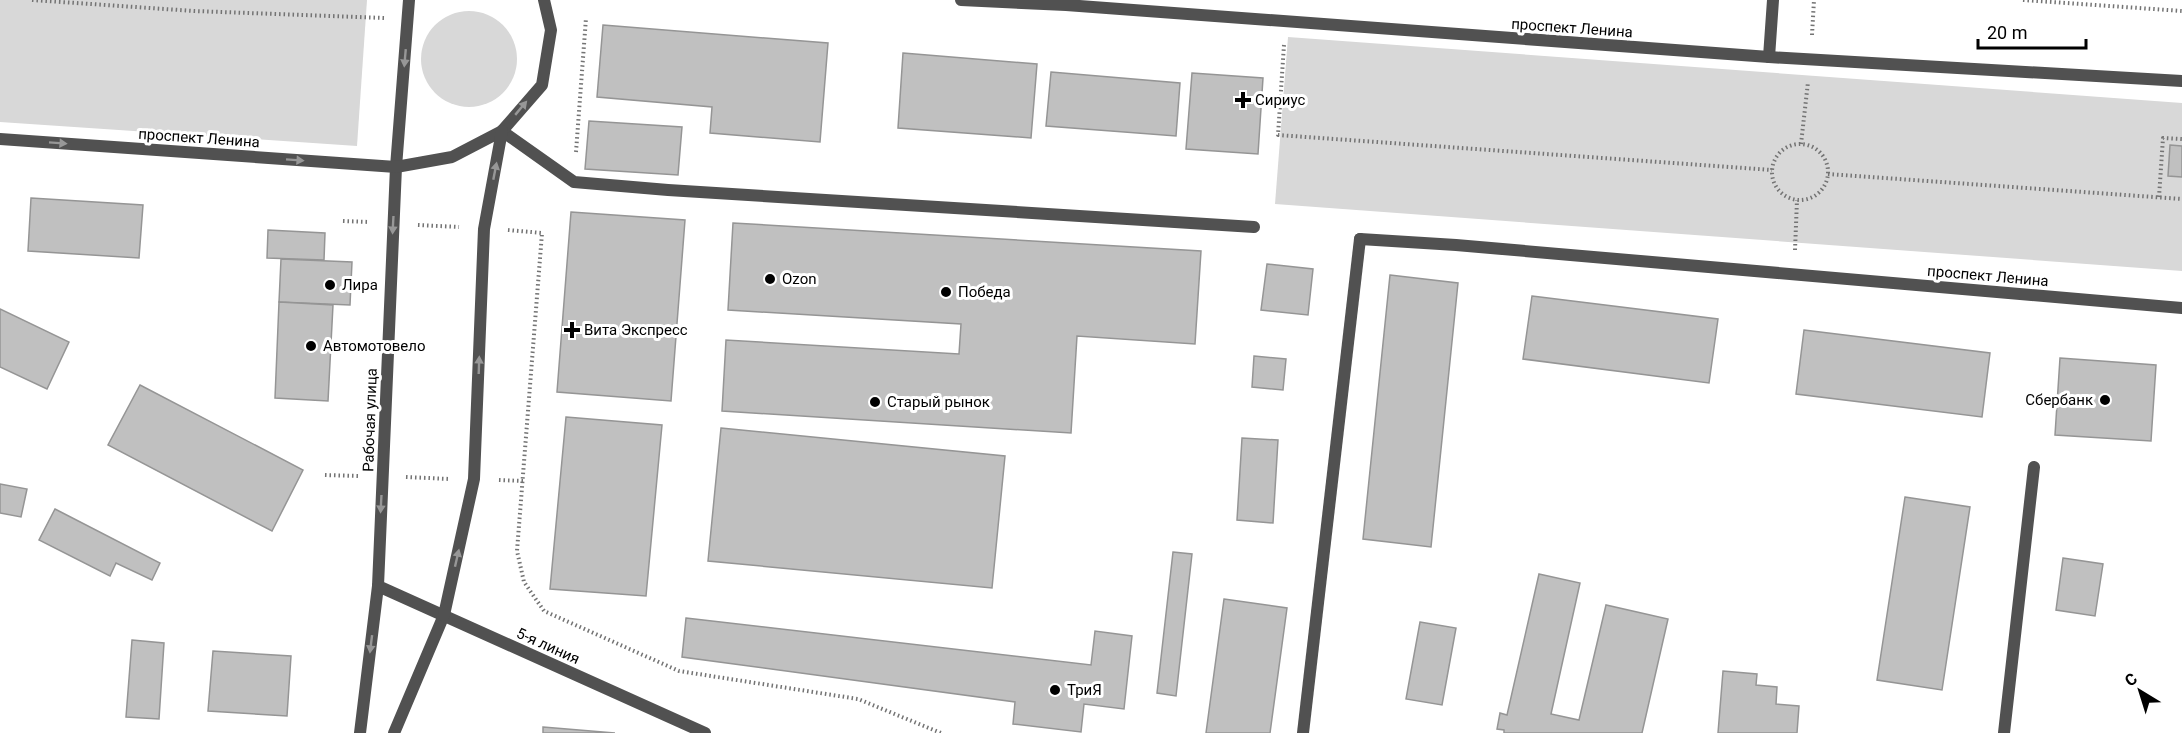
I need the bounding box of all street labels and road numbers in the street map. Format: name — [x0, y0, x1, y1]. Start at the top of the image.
street label: проспект Ленина — [1511, 15, 1633, 41]
street label: проспект Ленина — [138, 125, 260, 151]
street label: проспект Ленина — [1927, 262, 2049, 290]
street label: Рабочая улица — [359, 368, 381, 472]
street label: 5-я линия — [514, 624, 582, 668]

